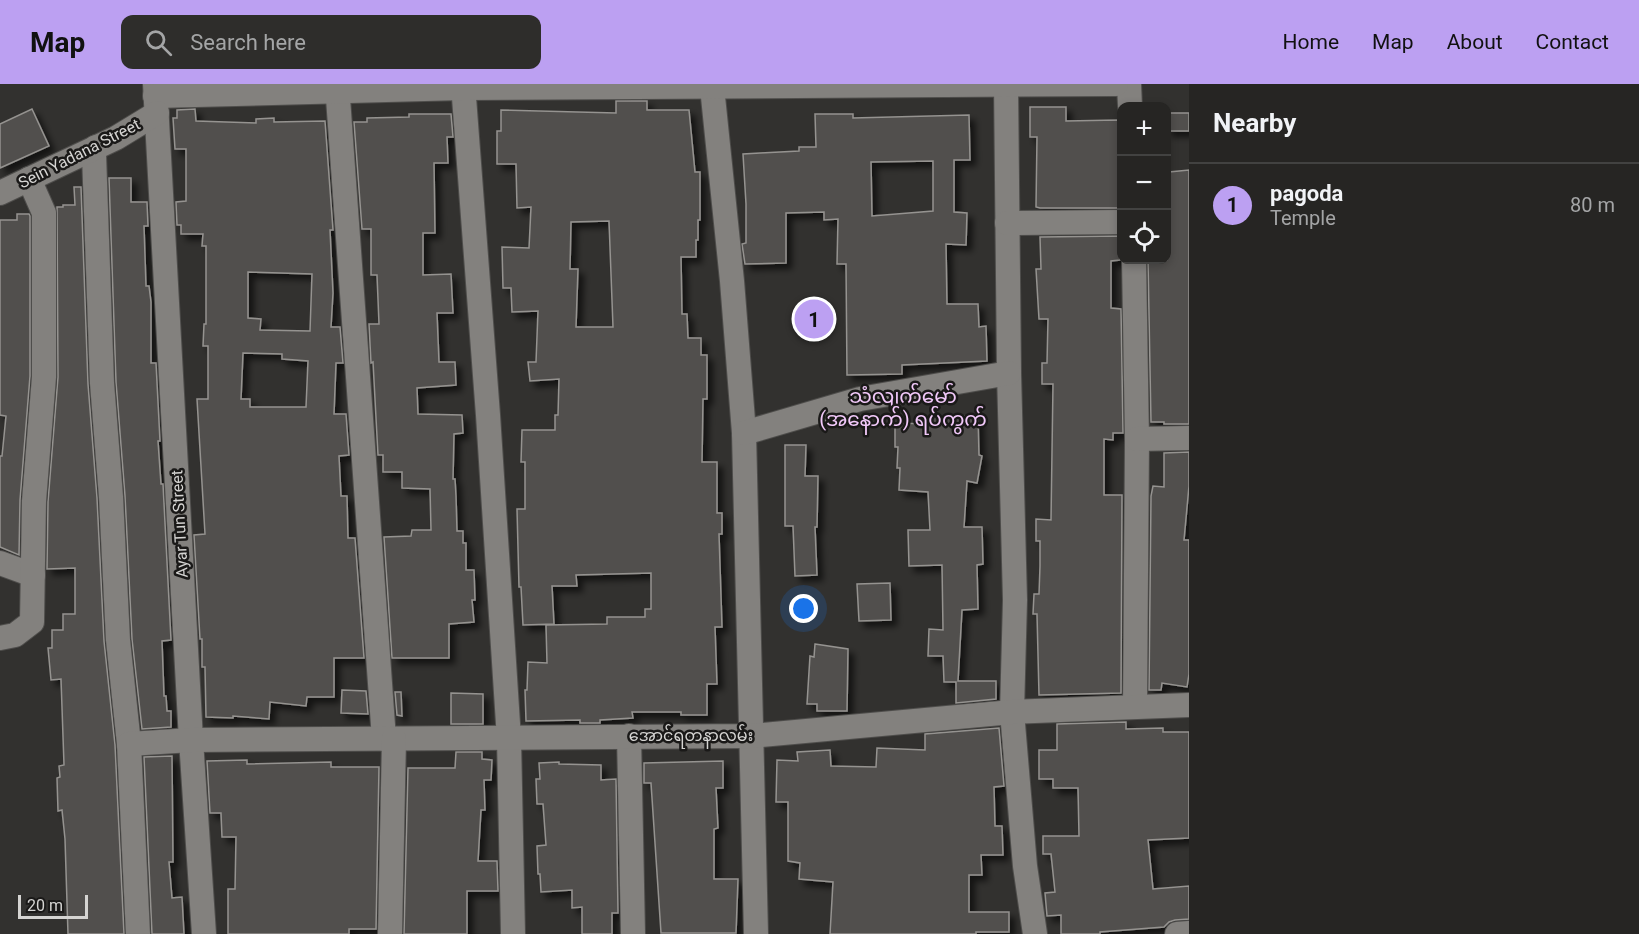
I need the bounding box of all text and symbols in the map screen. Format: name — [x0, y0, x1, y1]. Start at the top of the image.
search box — [121, 15, 541, 69]
text: Map — [30, 26, 85, 59]
icon: search — [142, 26, 175, 59]
text: Search here — [190, 30, 306, 55]
text: Home — [1283, 30, 1339, 54]
text: Map — [1372, 30, 1414, 54]
text: About — [1447, 30, 1503, 54]
text: Contact — [1536, 30, 1609, 54]
map controls — [1117, 102, 1171, 264]
button: + — [1117, 102, 1171, 156]
text: Nearby — [1213, 108, 1296, 138]
street label: Sein Yadana Street — [15, 115, 143, 192]
button: − — [1117, 156, 1171, 210]
text: pagoda — [1270, 181, 1343, 206]
text: 1 — [1227, 193, 1238, 217]
text: 80 m — [1570, 193, 1615, 217]
text: Temple — [1270, 206, 1336, 230]
button: locate — [1117, 210, 1171, 264]
pin: 1 — [794, 296, 834, 342]
district label: သံလျက်မော် (အနောက်) ရပ်ကွက် — [819, 382, 987, 435]
street label: Ayar Tun Street — [167, 470, 192, 578]
your location — [789, 594, 818, 623]
street label: အောင်ရတနာလမ်း — [629, 724, 753, 749]
scale bar — [18, 892, 88, 920]
text: 20 m — [27, 896, 63, 915]

